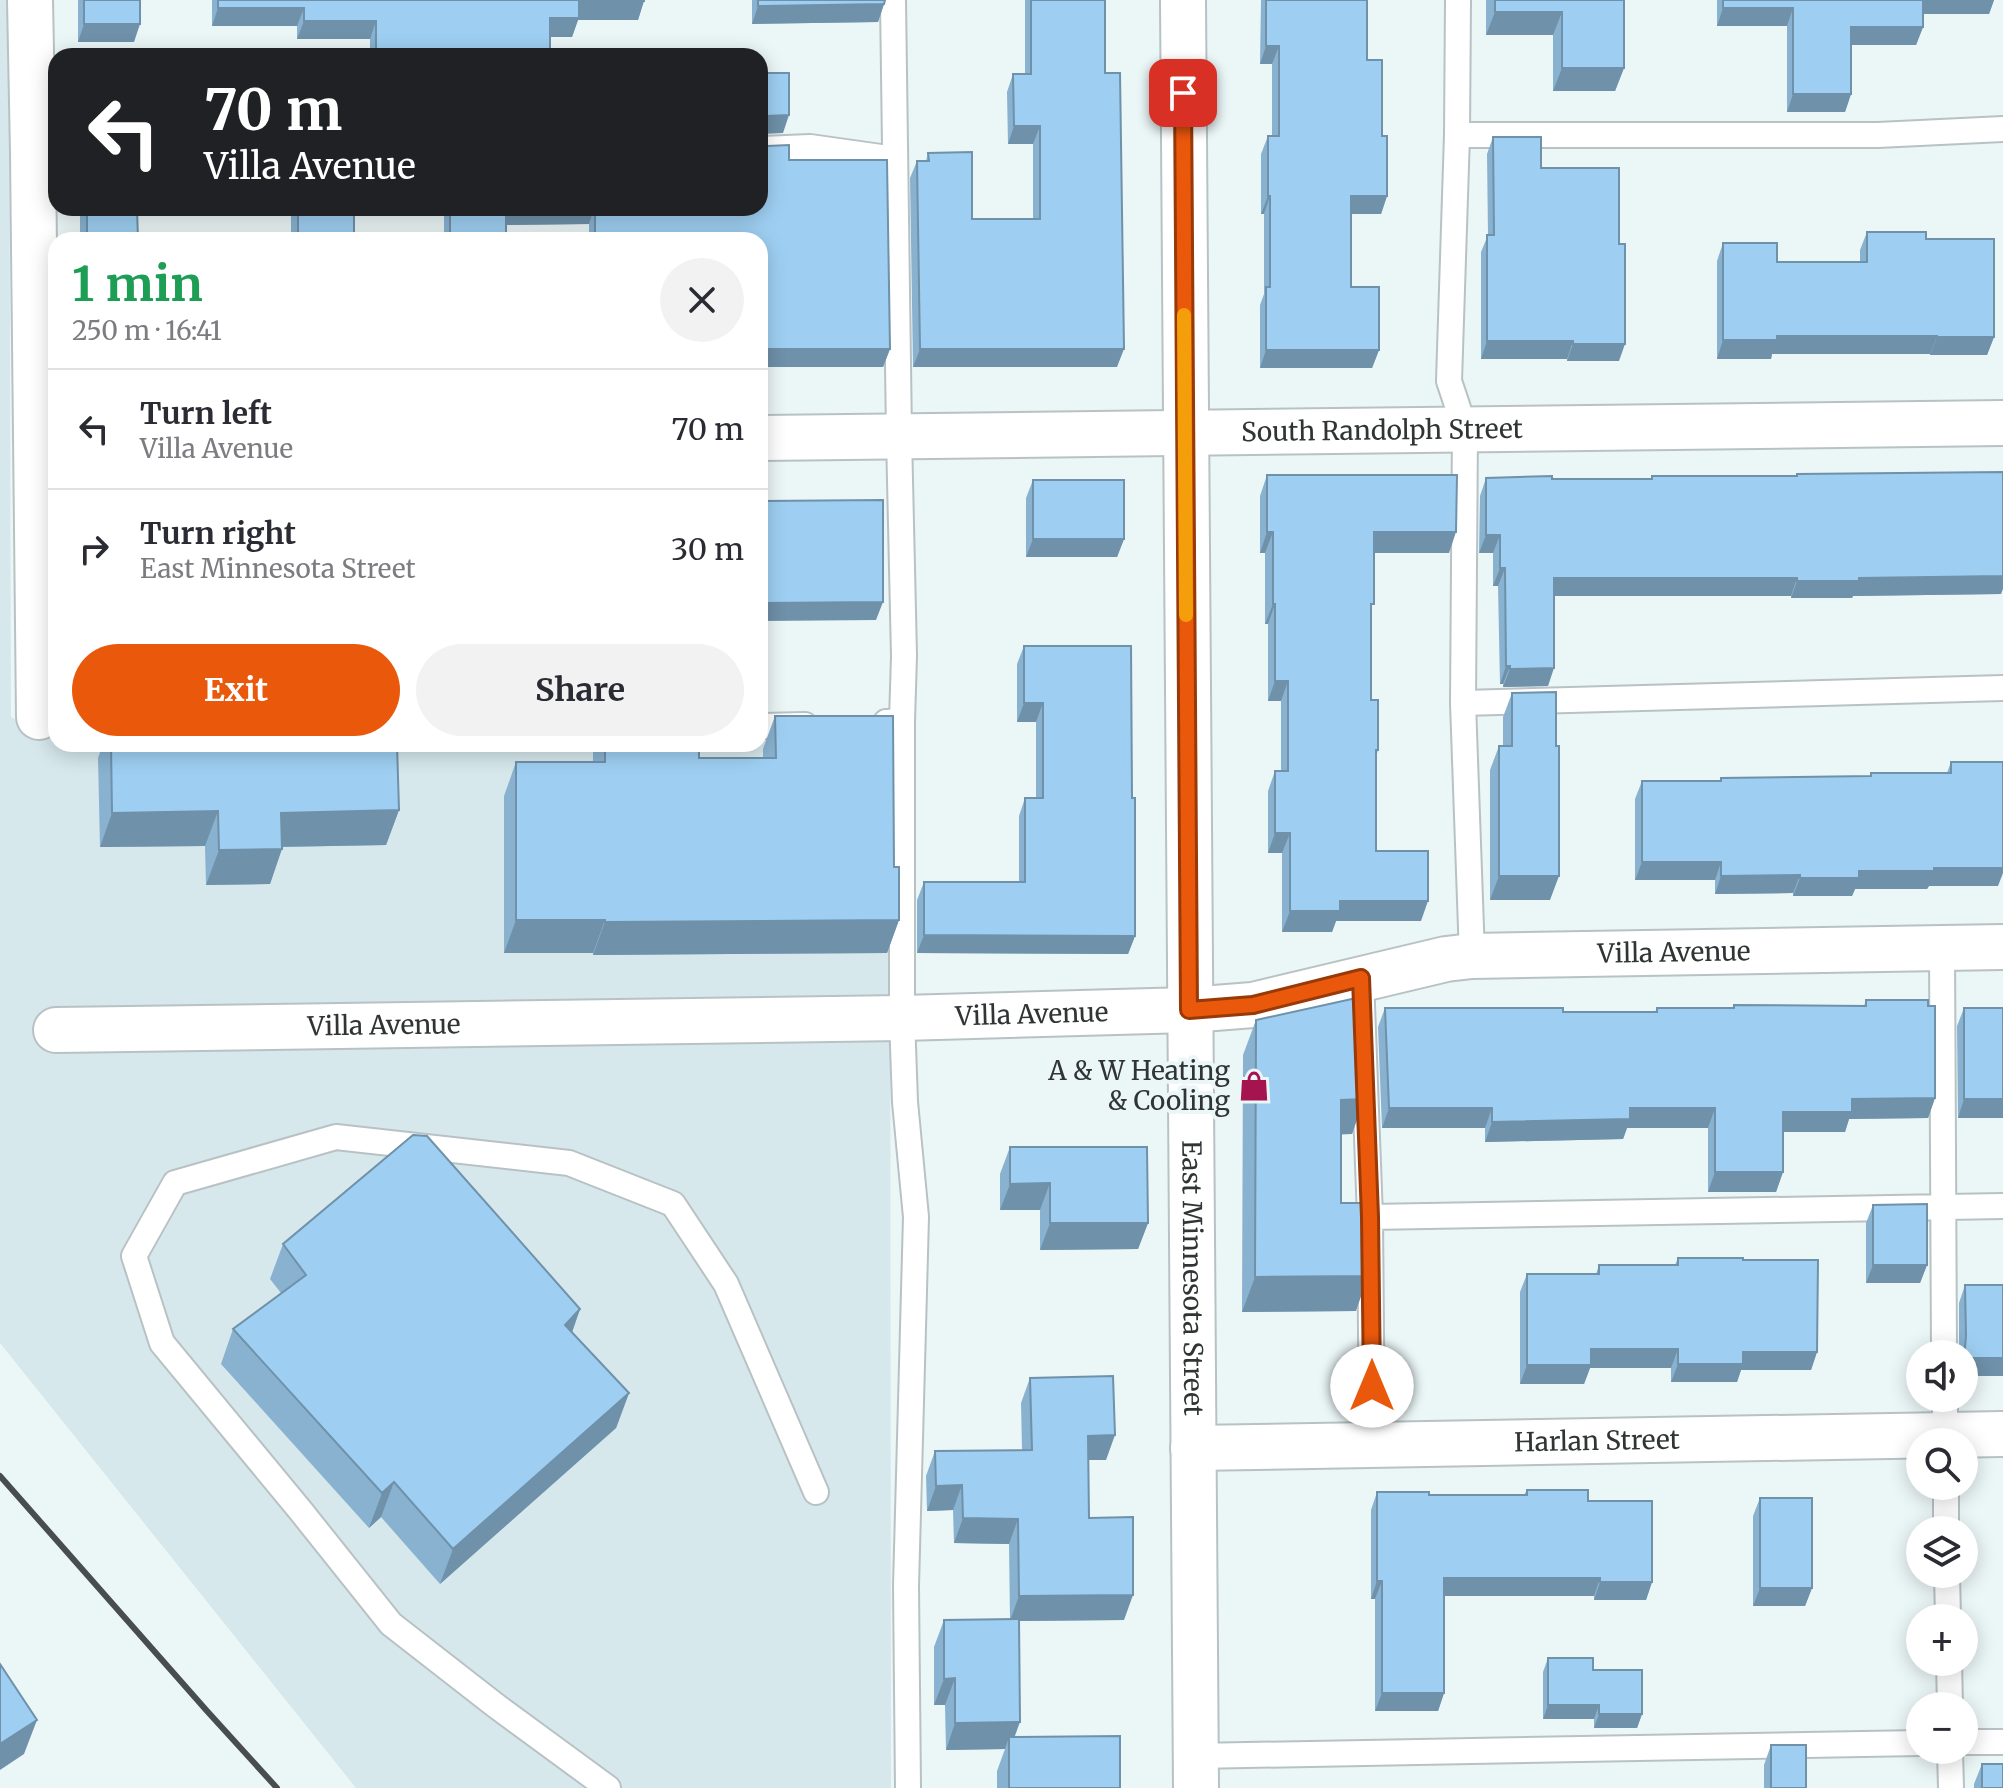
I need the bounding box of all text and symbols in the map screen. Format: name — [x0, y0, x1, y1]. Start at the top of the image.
pin — [1149, 59, 1217, 127]
icon: arrive — [1161, 71, 1205, 115]
text: 70 m — [204, 75, 342, 145]
icon: left — [72, 80, 176, 184]
text: Villa Avenue — [204, 144, 416, 189]
text: 1 min — [72, 254, 203, 314]
button: close — [660, 258, 744, 342]
text: 250 m · 16:41 — [72, 314, 222, 347]
text: Turn left — [140, 394, 272, 432]
icon: left — [72, 407, 116, 451]
text: 70 m — [671, 410, 744, 448]
street label: South Randolph Street — [1241, 412, 1523, 448]
text: Villa Avenue — [140, 432, 293, 465]
text: Turn right — [140, 514, 296, 552]
icon: right — [72, 527, 116, 571]
text: 30 m — [671, 530, 744, 568]
text: East Minnesota Street — [140, 552, 416, 585]
button: Exit — [72, 644, 400, 736]
button: Share — [416, 644, 744, 736]
street label: Villa Avenue — [1596, 934, 1751, 970]
street label: Villa Avenue — [954, 995, 1109, 1033]
street label: Villa Avenue — [306, 1007, 461, 1042]
place label: A & W Heating & Cooling — [1047, 1054, 1230, 1117]
shop icon: A & W Heating & Cooling — [1237, 1069, 1271, 1103]
street label: East Minnesota Street — [1175, 1140, 1210, 1416]
map controls — [1906, 1340, 1978, 1764]
button: sound — [1906, 1340, 1978, 1412]
position arrow — [1330, 1344, 1414, 1428]
street label: Harlan Street — [1514, 1423, 1680, 1458]
button: search — [1906, 1428, 1978, 1500]
button: layers — [1906, 1516, 1978, 1588]
button: + — [1906, 1604, 1978, 1676]
button: − — [1906, 1692, 1978, 1764]

